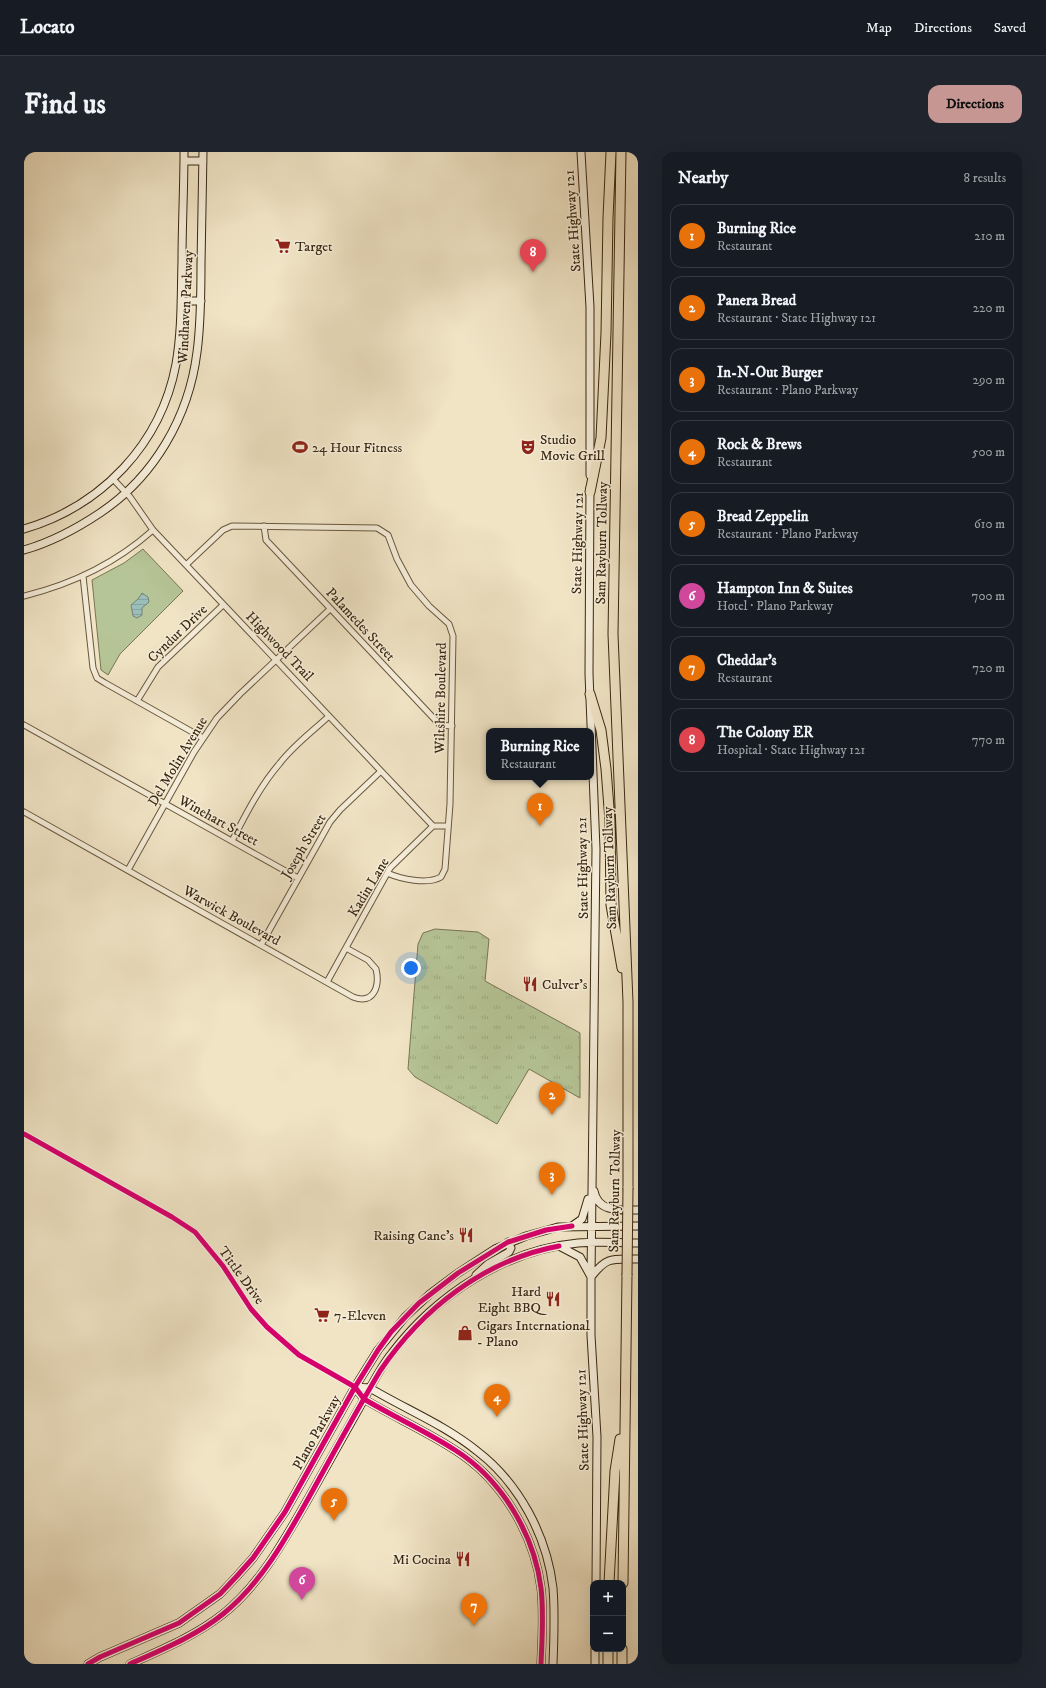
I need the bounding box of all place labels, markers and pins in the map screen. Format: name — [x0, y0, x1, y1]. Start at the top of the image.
supermarket icon: Target — [274, 237, 292, 255]
place label: Target — [295, 238, 333, 256]
pin: 8 — [520, 239, 546, 272]
place label: Studio Movie Grill — [540, 431, 606, 465]
sports icon: 24 Hour Fitness — [291, 438, 309, 456]
theatre icon: Studio Movie Grill — [519, 438, 537, 456]
place label: 24 Hour Fitness — [312, 439, 403, 457]
pin: 1 — [527, 793, 553, 826]
restaurant icon: Culver's — [521, 975, 539, 993]
place label: Culver's — [542, 976, 588, 994]
pin: 2 — [539, 1082, 565, 1115]
pin: 3 — [539, 1162, 565, 1195]
restaurant icon: Raising Cane's — [457, 1226, 475, 1244]
place label: Raising Cane's — [373, 1227, 454, 1245]
place label: Hard Eight BBQ — [478, 1283, 548, 1317]
restaurant icon: Hard Eight BBQ — [544, 1290, 562, 1308]
supermarket icon: 7-Eleven — [313, 1306, 331, 1324]
place label: 7-Eleven — [334, 1307, 387, 1325]
place label: Cigars International - Plano — [477, 1317, 590, 1351]
shop icon: Cigars International - Plano — [456, 1324, 474, 1342]
pin: 4 — [484, 1384, 510, 1417]
pin: 5 — [321, 1488, 347, 1521]
restaurant icon: Mi Cocina — [454, 1550, 472, 1568]
place label: Mi Cocina — [393, 1551, 451, 1569]
pin: 6 — [289, 1567, 315, 1600]
pin: 7 — [461, 1593, 487, 1626]

